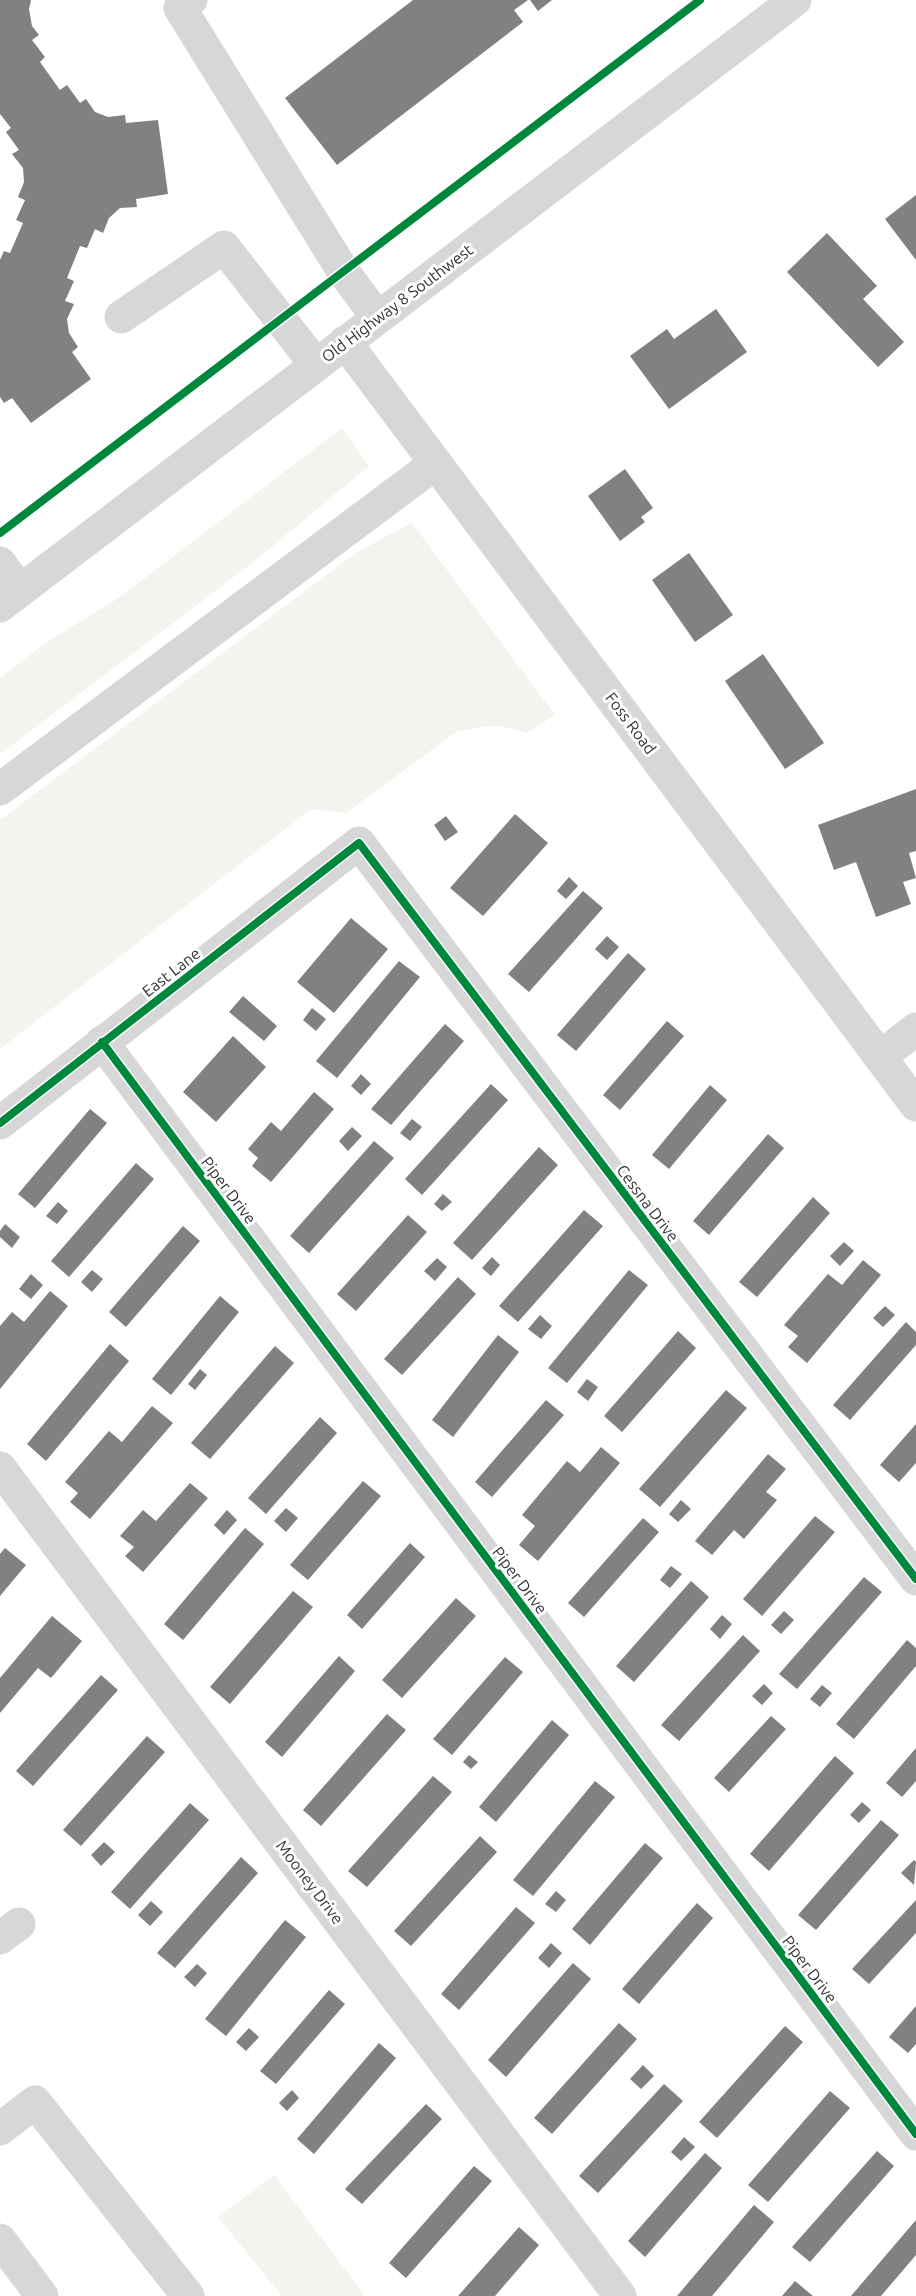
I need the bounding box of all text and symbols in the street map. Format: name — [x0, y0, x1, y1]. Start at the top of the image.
street label: Old Highway 8 Southwest — [318, 240, 477, 366]
street label: Foss Road — [602, 689, 660, 757]
street label: East Lane — [138, 944, 204, 1000]
street label: Piper Drive — [198, 1153, 260, 1227]
street label: Cessna Drive — [613, 1161, 683, 1245]
street label: Piper Drive — [489, 1543, 551, 1617]
street label: Mooney Drive — [273, 1837, 347, 1927]
street label: Piper Drive — [779, 1932, 841, 2006]

